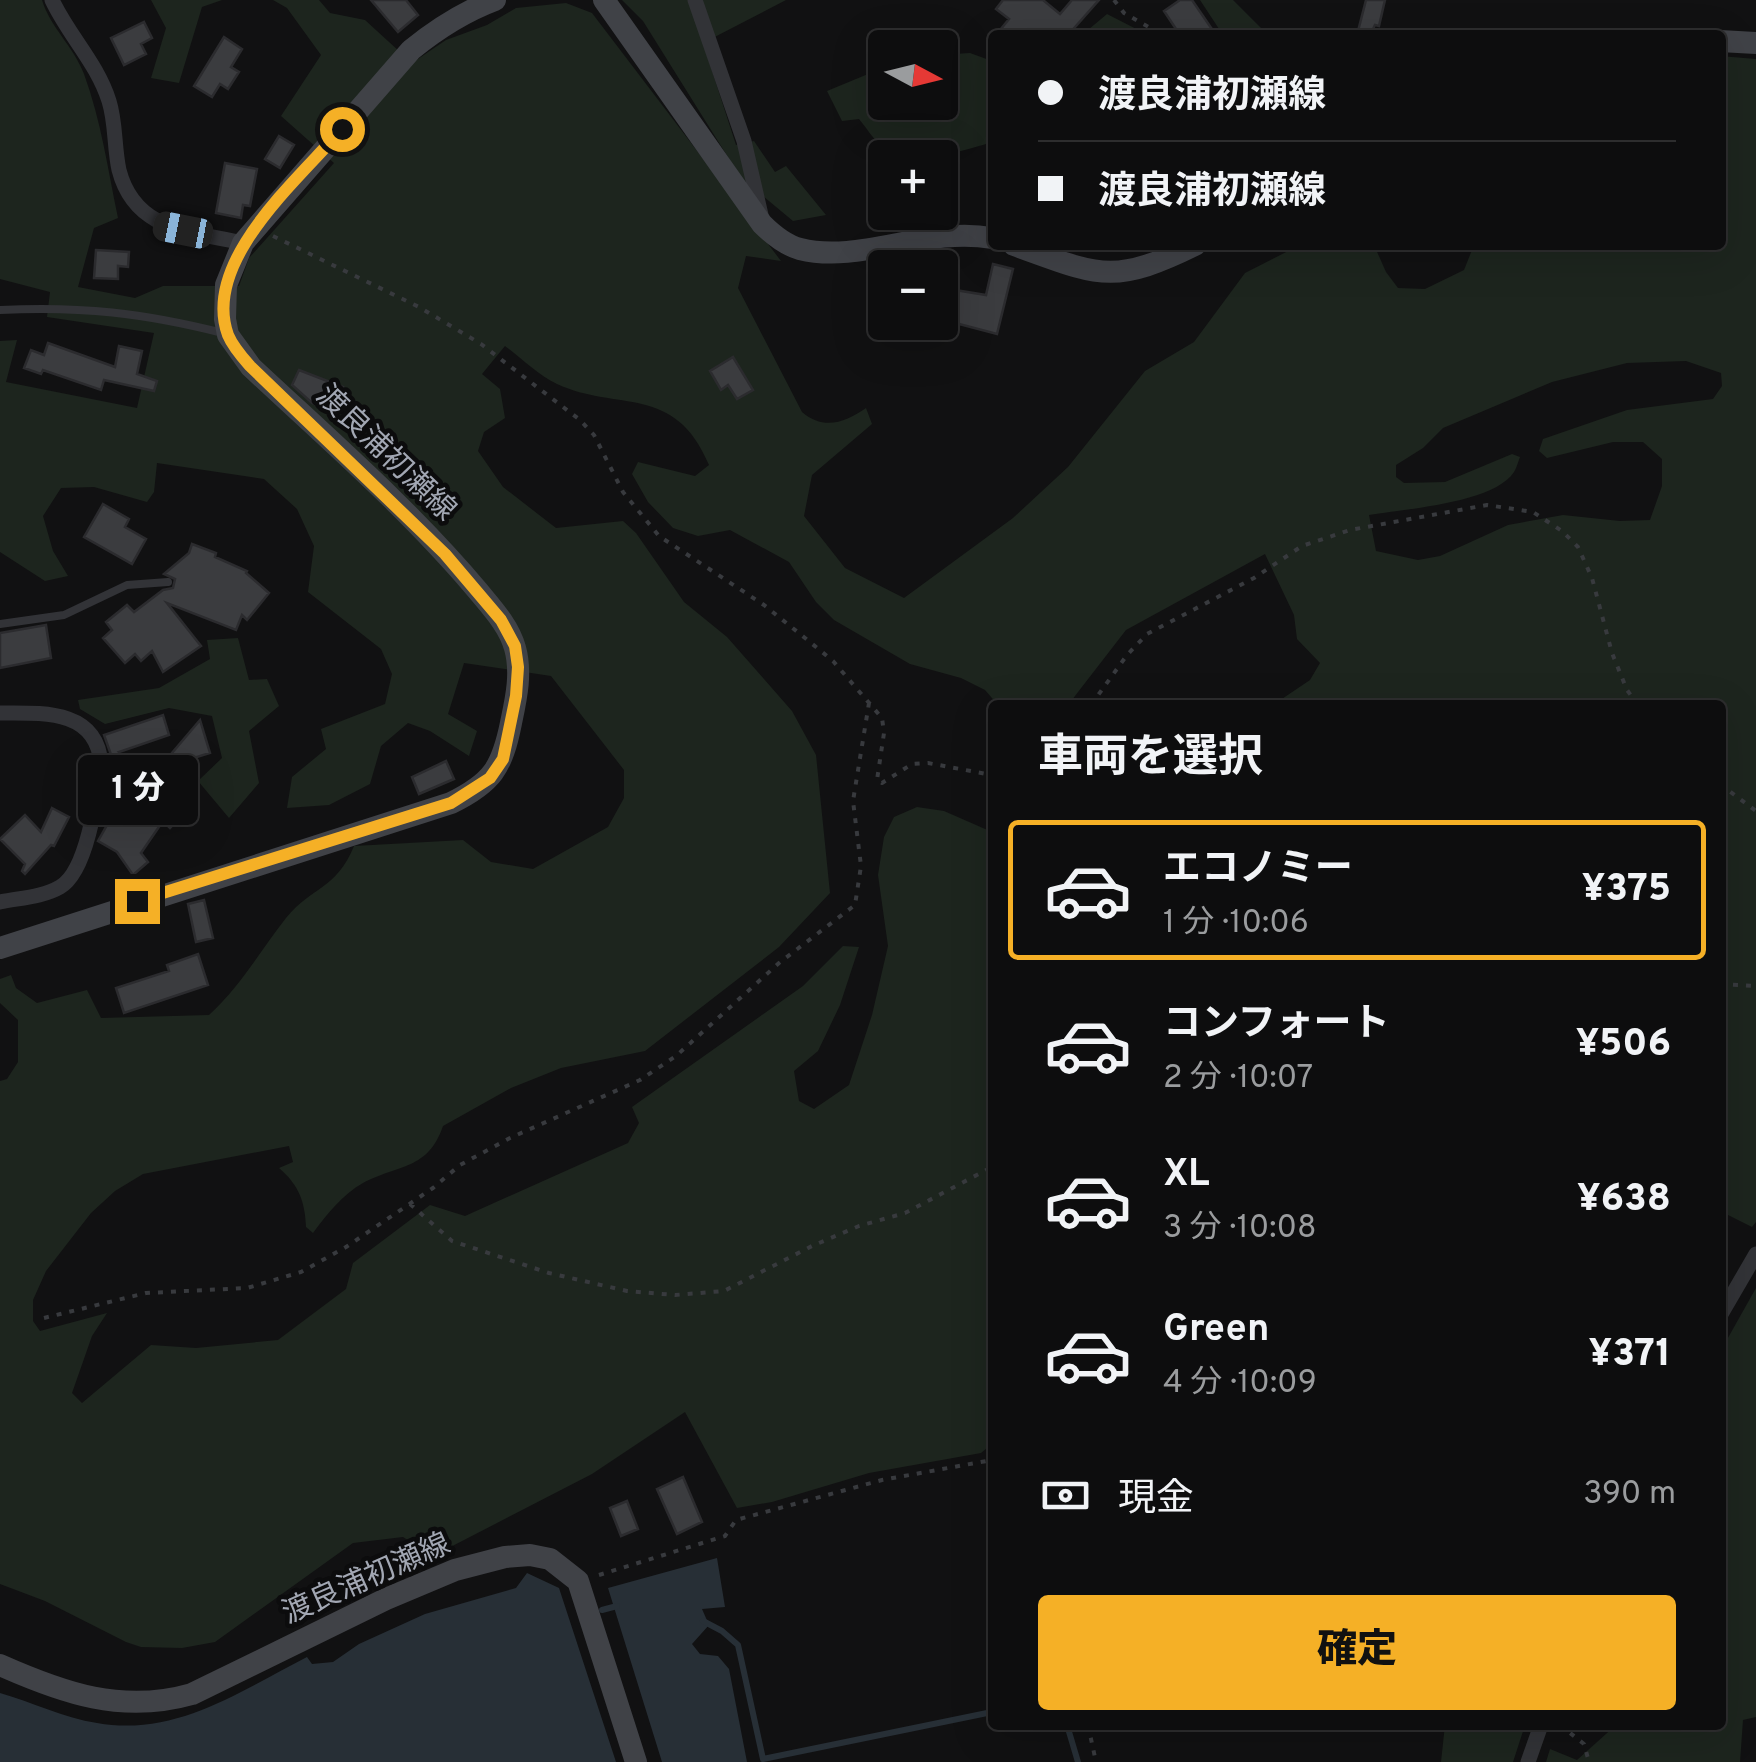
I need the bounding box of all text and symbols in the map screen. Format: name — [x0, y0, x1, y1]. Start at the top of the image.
north arrow — [868, 30, 958, 120]
map controls — [868, 30, 958, 340]
text: 渡良浦初瀬線 — [1098, 73, 1326, 122]
route start — [320, 107, 365, 152]
button: + — [868, 140, 958, 230]
text: 渡良浦初瀬線 — [1098, 169, 1326, 218]
car — [151, 210, 215, 250]
button: − — [868, 250, 958, 340]
street label: 渡良浦初瀬線 — [307, 378, 463, 530]
text: 車両を選択 — [1038, 731, 1263, 788]
callout: 1 分 — [77, 756, 197, 826]
text: 1 分 — [111, 770, 165, 810]
icon: car — [1043, 845, 1133, 935]
text: エコノミー — [1163, 846, 1353, 895]
text: ¥375 — [1582, 866, 1671, 915]
route end — [115, 879, 160, 924]
text: 1 分 · 10:06 — [1163, 904, 1309, 944]
icon: car — [1043, 1000, 1133, 1090]
text: コンフォート — [1163, 1001, 1390, 1050]
text: ¥506 — [1576, 1021, 1671, 1070]
text: 2 分 · 10:07 — [1163, 1059, 1313, 1099]
text: XL — [1163, 1151, 1210, 1200]
icon: car — [1043, 1155, 1133, 1245]
text: ¥638 — [1577, 1176, 1671, 1225]
text: 3 分 · 10:08 — [1163, 1209, 1317, 1249]
text: Green — [1163, 1306, 1269, 1355]
icon: car — [1043, 1310, 1133, 1400]
text: ¥371 — [1589, 1331, 1671, 1380]
text: 4 分 · 10:09 — [1163, 1364, 1317, 1404]
icon: cash — [1038, 1468, 1093, 1523]
text: 390 m — [1583, 1475, 1676, 1515]
text: 現金 — [1118, 1476, 1194, 1525]
street label: 渡良浦初瀬線 — [277, 1526, 457, 1634]
button: 確定 — [1038, 1595, 1676, 1710]

